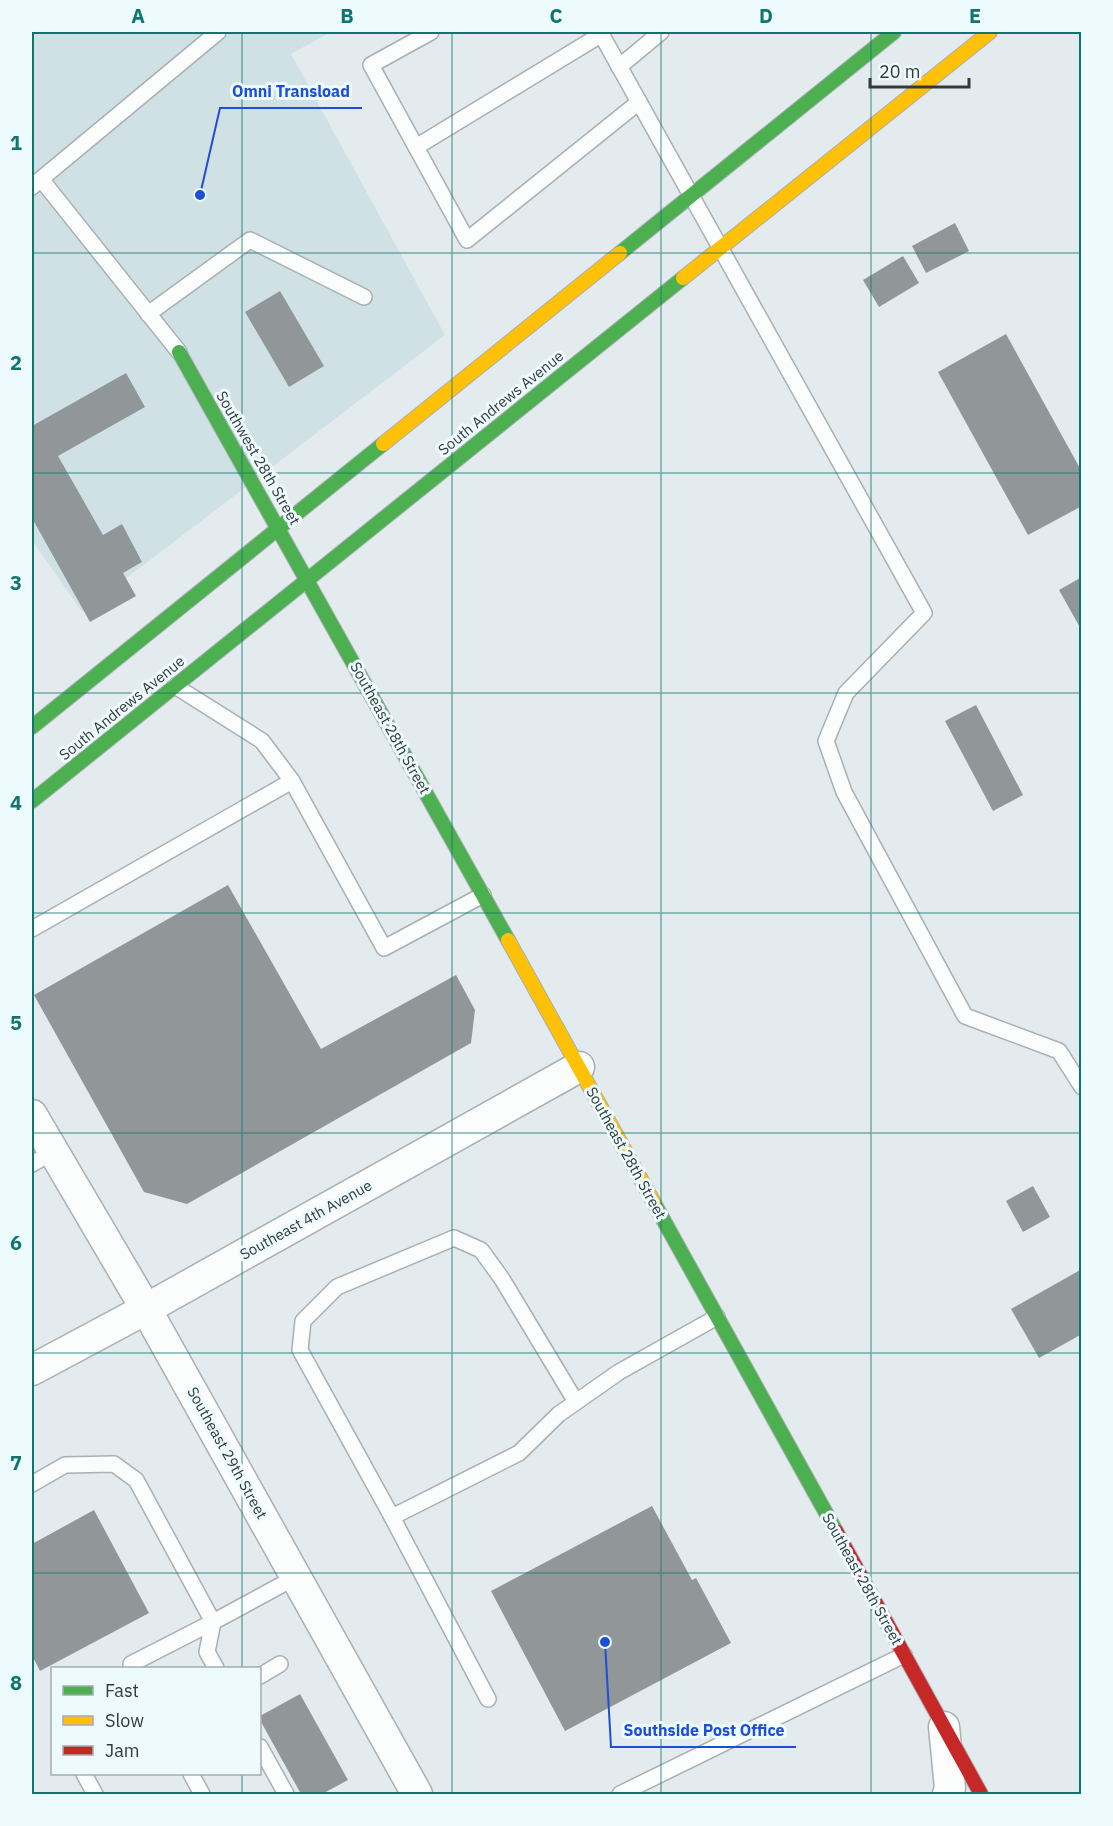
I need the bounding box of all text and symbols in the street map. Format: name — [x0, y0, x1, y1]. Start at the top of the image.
text: A — [131, 2, 145, 29]
text: B — [340, 2, 354, 29]
text: C — [549, 2, 563, 29]
text: D — [759, 2, 773, 29]
text: E — [969, 2, 981, 29]
scale bar — [870, 51, 969, 89]
text: 20 m — [879, 60, 921, 83]
callout: Omni Transload — [220, 74, 362, 108]
text: Omni Transload — [232, 81, 350, 101]
text: 1 — [10, 129, 22, 156]
street label: South Andrews Avenue — [434, 346, 567, 459]
text: 2 — [10, 349, 22, 376]
street label: Southwest 28th Street — [212, 387, 305, 528]
text: 3 — [10, 569, 22, 596]
street label: South Andrews Avenue — [55, 651, 188, 764]
street label: Southeast 28th Street — [346, 658, 435, 797]
text: 4 — [10, 789, 22, 816]
text: 5 — [10, 1009, 22, 1036]
street label: Southeast 28th Street — [582, 1083, 671, 1222]
street label: Southeast 4th Avenue — [236, 1175, 375, 1264]
text: 6 — [10, 1229, 22, 1256]
street label: Southeast 29th Street — [183, 1383, 272, 1522]
text: 7 — [10, 1449, 22, 1476]
street label: Southeast 28th Street — [818, 1509, 907, 1648]
legend — [51, 1667, 261, 1775]
text: 8 — [10, 1669, 22, 1696]
text: Fast — [105, 1679, 139, 1702]
text: Slow — [105, 1709, 144, 1732]
callout: Southside Post Office — [611, 1713, 796, 1747]
text: Southside Post Office — [623, 1720, 785, 1740]
text: Jam — [105, 1739, 140, 1762]

